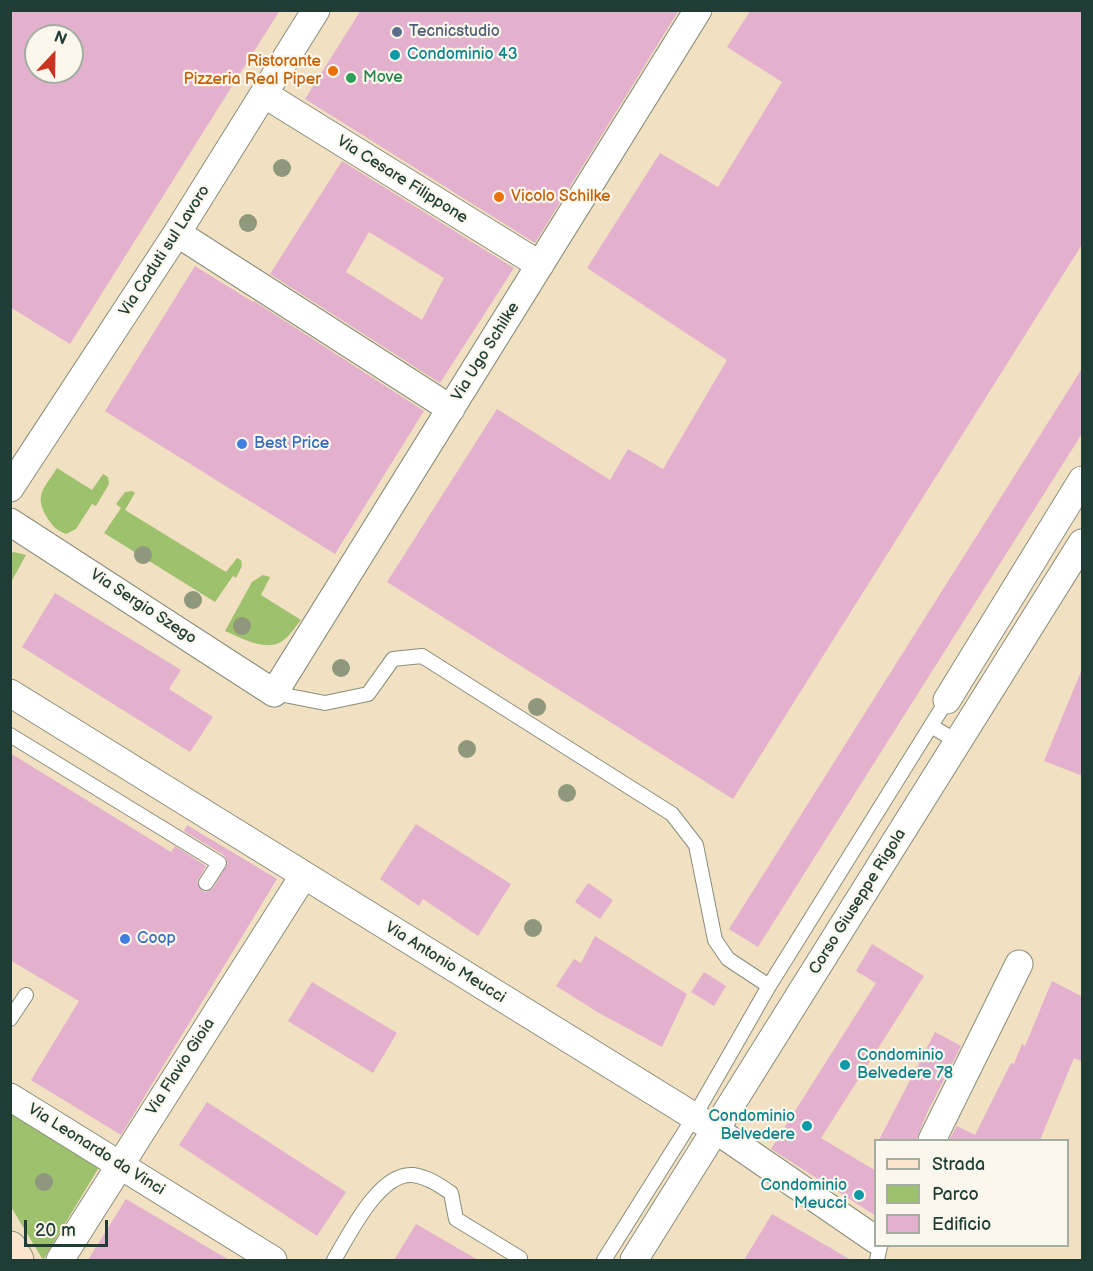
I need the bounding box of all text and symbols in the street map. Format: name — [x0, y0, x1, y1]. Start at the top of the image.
place label: Tecnicstudio — [409, 22, 500, 42]
north arrow — [24, 24, 84, 84]
marker: Tecnicstudio — [390, 25, 404, 39]
text: N — [51, 28, 69, 50]
place label: Condominio 43 — [407, 45, 517, 65]
marker: Condominio 43 — [388, 48, 402, 62]
place label: Ristorante Pizzeria Real Piper — [184, 52, 321, 90]
marker: Ristorante Pizzeria Real Piper — [326, 64, 340, 78]
place label: Move — [363, 68, 403, 88]
marker: Move — [344, 71, 358, 85]
street label: Via Cesare Filippone — [333, 132, 471, 228]
street label: Via Caduti sul Lavoro — [116, 182, 214, 320]
place label: Vicolo Schilke — [511, 187, 611, 207]
marker: Vicolo Schilke — [492, 190, 506, 204]
street label: Via Ugo Schilke — [448, 299, 524, 405]
place label: Best Price — [254, 434, 329, 454]
marker: Best Price — [235, 437, 249, 451]
street label: Via Sergio Szego — [86, 565, 200, 649]
street label: Corso Giuseppe Rigola — [805, 826, 911, 978]
street label: Via Antonio Meucci — [381, 918, 509, 1008]
place label: Coop — [137, 929, 176, 949]
marker: Coop — [118, 932, 132, 946]
street label: Via Flavio Gioia — [143, 1015, 219, 1119]
place label: Condominio Belvedere 78 — [857, 1046, 953, 1084]
marker: Condominio Belvedere 78 — [838, 1058, 852, 1072]
street label: Via Leonardo da Vinci — [24, 1100, 168, 1200]
place label: Condominio Belvedere — [708, 1107, 795, 1145]
marker: Condominio Belvedere — [800, 1119, 814, 1133]
legend — [874, 1139, 1069, 1247]
text: Strada — [932, 1154, 985, 1175]
place label: Condominio Meucci — [760, 1176, 847, 1214]
text: Parco — [932, 1184, 979, 1205]
marker: Condominio Meucci — [852, 1188, 866, 1202]
scale bar — [27, 1208, 111, 1246]
text: Edificio — [932, 1214, 991, 1235]
text: 20 m — [35, 1220, 76, 1241]

